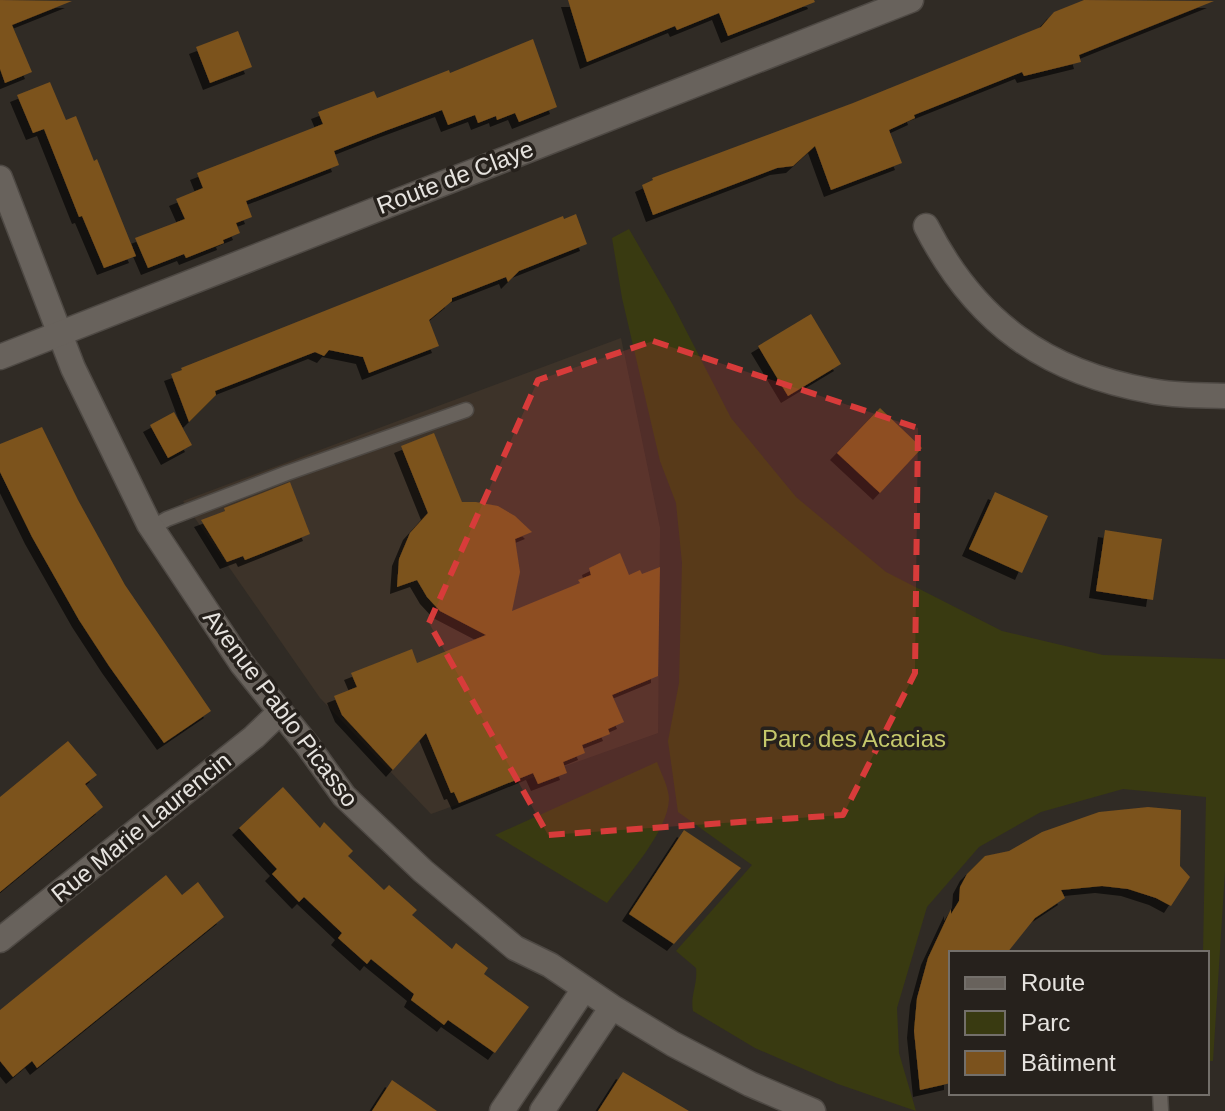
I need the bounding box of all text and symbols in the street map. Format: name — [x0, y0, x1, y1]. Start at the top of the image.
street label: Route de Claye — [373, 135, 537, 219]
street label: Avenue Pablo Picasso — [198, 604, 364, 812]
park label: Parc des Acacias — [762, 725, 946, 752]
street label: Rue Marie Laurencin — [46, 746, 236, 908]
legend — [949, 951, 1209, 1095]
text: Route — [1021, 969, 1085, 996]
text: Parc — [1021, 1009, 1070, 1036]
text: Bâtiment — [1021, 1049, 1116, 1076]

